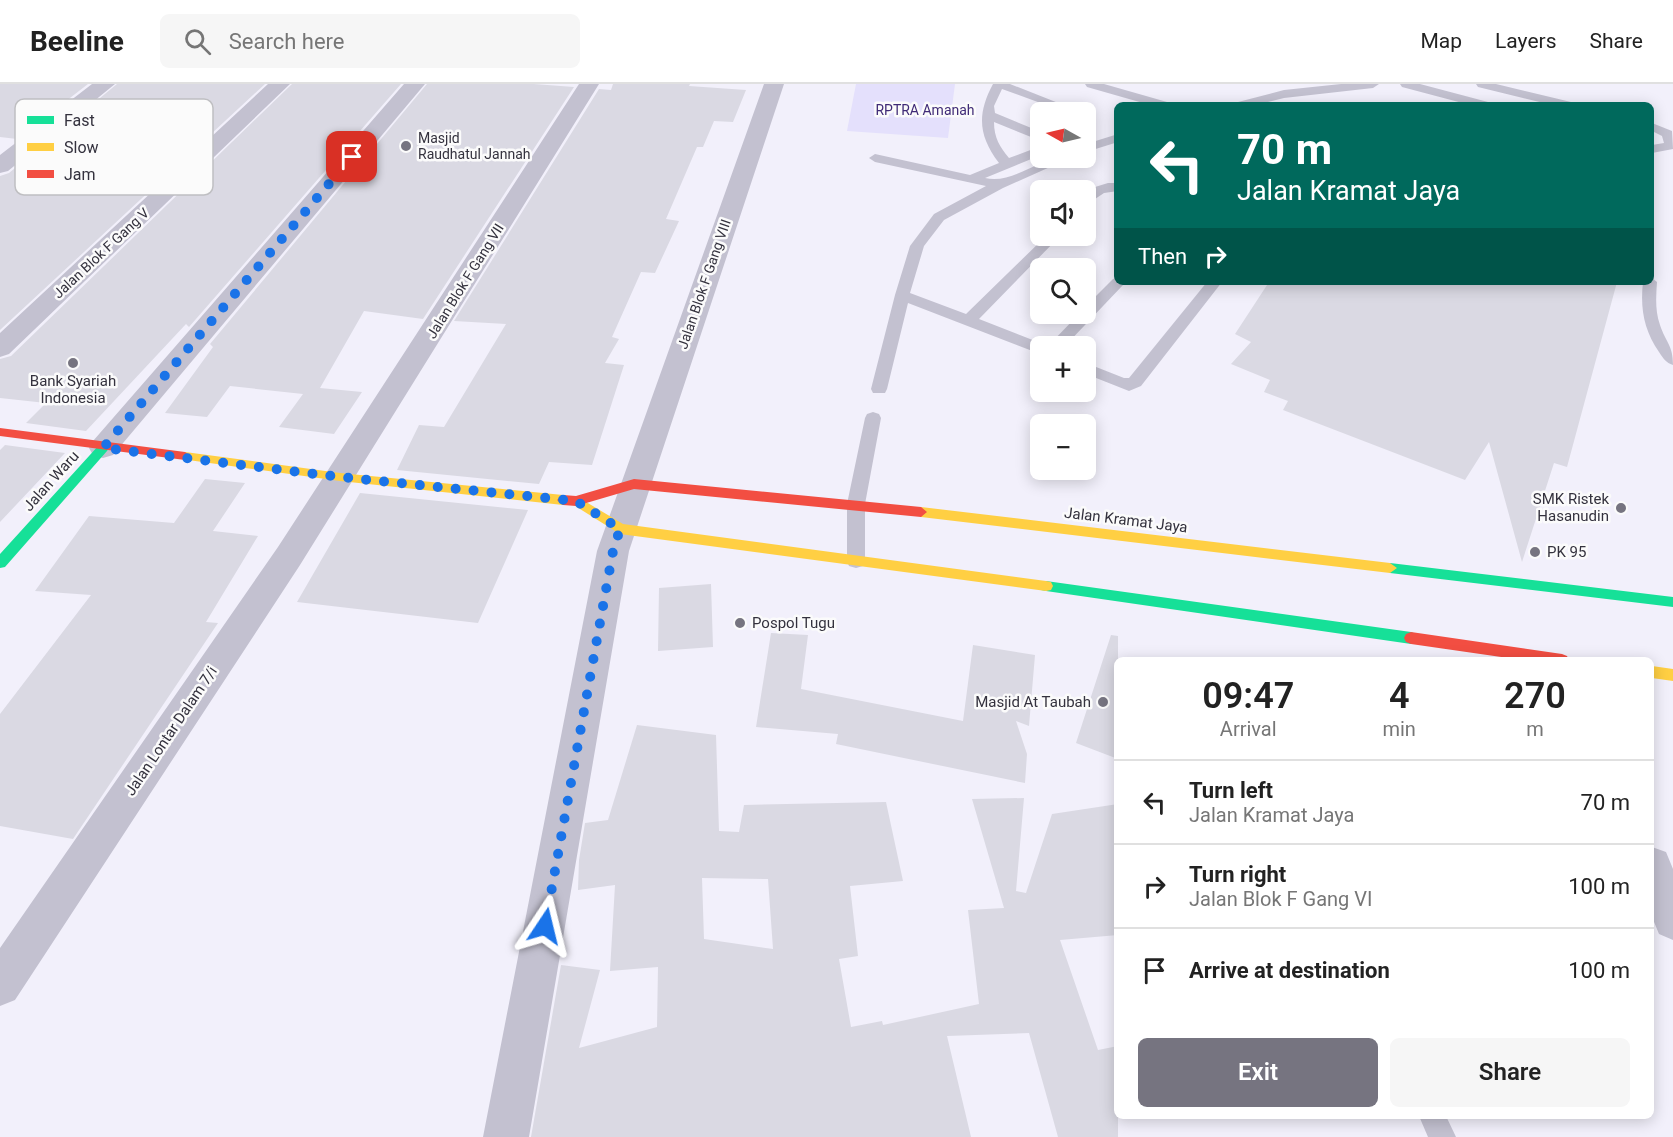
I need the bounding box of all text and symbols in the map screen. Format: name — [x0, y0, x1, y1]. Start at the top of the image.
search box — [160, 14, 580, 68]
text: Beeline — [30, 25, 124, 58]
icon: search — [181, 25, 214, 58]
text: Search here — [229, 29, 345, 54]
text: Map — [1420, 29, 1462, 53]
text: Layers — [1495, 29, 1556, 53]
text: Share — [1589, 29, 1643, 53]
legend — [15, 99, 213, 195]
park label: RPTRA Amanah — [875, 102, 975, 118]
north arrow — [1030, 102, 1096, 168]
map controls — [1030, 102, 1096, 480]
text: Fast — [64, 111, 95, 130]
text: 70 m — [1237, 125, 1332, 174]
icon: left — [1138, 126, 1216, 204]
place label: Masjid Raudhatul Jannah — [418, 130, 531, 162]
pin — [326, 131, 377, 182]
text: Slow — [64, 138, 99, 157]
marker: Masjid Raudhatul Jannah — [399, 139, 413, 153]
icon: arrive — [335, 140, 368, 173]
text: Jam — [64, 165, 96, 184]
text: Jalan Kramat Jaya — [1237, 175, 1460, 207]
button: sound — [1030, 180, 1096, 246]
street label: Jalan Blok F Gang V — [50, 205, 152, 301]
street label: Jalan Blok F Gang VIII — [674, 217, 734, 351]
street label: Jalan Blok F Gang VII — [423, 221, 507, 341]
icon: right — [1199, 240, 1232, 273]
text: Then — [1138, 244, 1187, 269]
button: search — [1030, 258, 1096, 324]
button: + — [1030, 336, 1096, 402]
marker: Bank Syariah Indonesia — [66, 356, 80, 370]
place label: Bank Syariah Indonesia — [30, 372, 116, 407]
button: − — [1030, 414, 1096, 480]
street label: Jalan Waru — [19, 447, 83, 515]
place label: SMK Ristek Hasanudin — [1533, 490, 1609, 525]
marker: SMK Ristek Hasanudin — [1614, 501, 1628, 515]
street label: Jalan Kramat Jaya — [1063, 504, 1189, 536]
place label: PK 95 — [1547, 543, 1586, 561]
marker: PK 95 — [1528, 545, 1542, 559]
place label: Pospol Tugu — [752, 614, 835, 632]
marker: Pospol Tugu — [733, 616, 747, 630]
street label: Jalan Lontar Dalam 7/i — [121, 663, 221, 799]
text: 09:47 — [1202, 675, 1294, 717]
text: 4 — [1389, 675, 1409, 717]
text: 270 — [1504, 675, 1566, 717]
place label: Masjid At Taubah — [975, 693, 1091, 711]
marker: Masjid At Taubah — [1096, 695, 1110, 709]
text: Arrival — [1220, 717, 1277, 741]
text: min — [1382, 717, 1416, 741]
text: m — [1526, 717, 1544, 741]
text: Turn left — [1189, 778, 1273, 803]
icon: left — [1138, 786, 1171, 819]
text: 70 m — [1581, 790, 1630, 815]
text: Jalan Kramat Jaya — [1189, 803, 1354, 827]
text: Turn right — [1189, 862, 1286, 887]
icon: right — [1138, 870, 1171, 903]
text: 100 m — [1568, 874, 1630, 899]
text: Jalan Blok F Gang VI — [1189, 887, 1372, 911]
position arrow — [513, 894, 577, 958]
icon: arrive — [1138, 954, 1171, 987]
text: Arrive at destination — [1189, 958, 1390, 983]
text: 100 m — [1568, 958, 1630, 983]
button: Exit — [1138, 1038, 1378, 1107]
button: Share — [1390, 1038, 1630, 1107]

